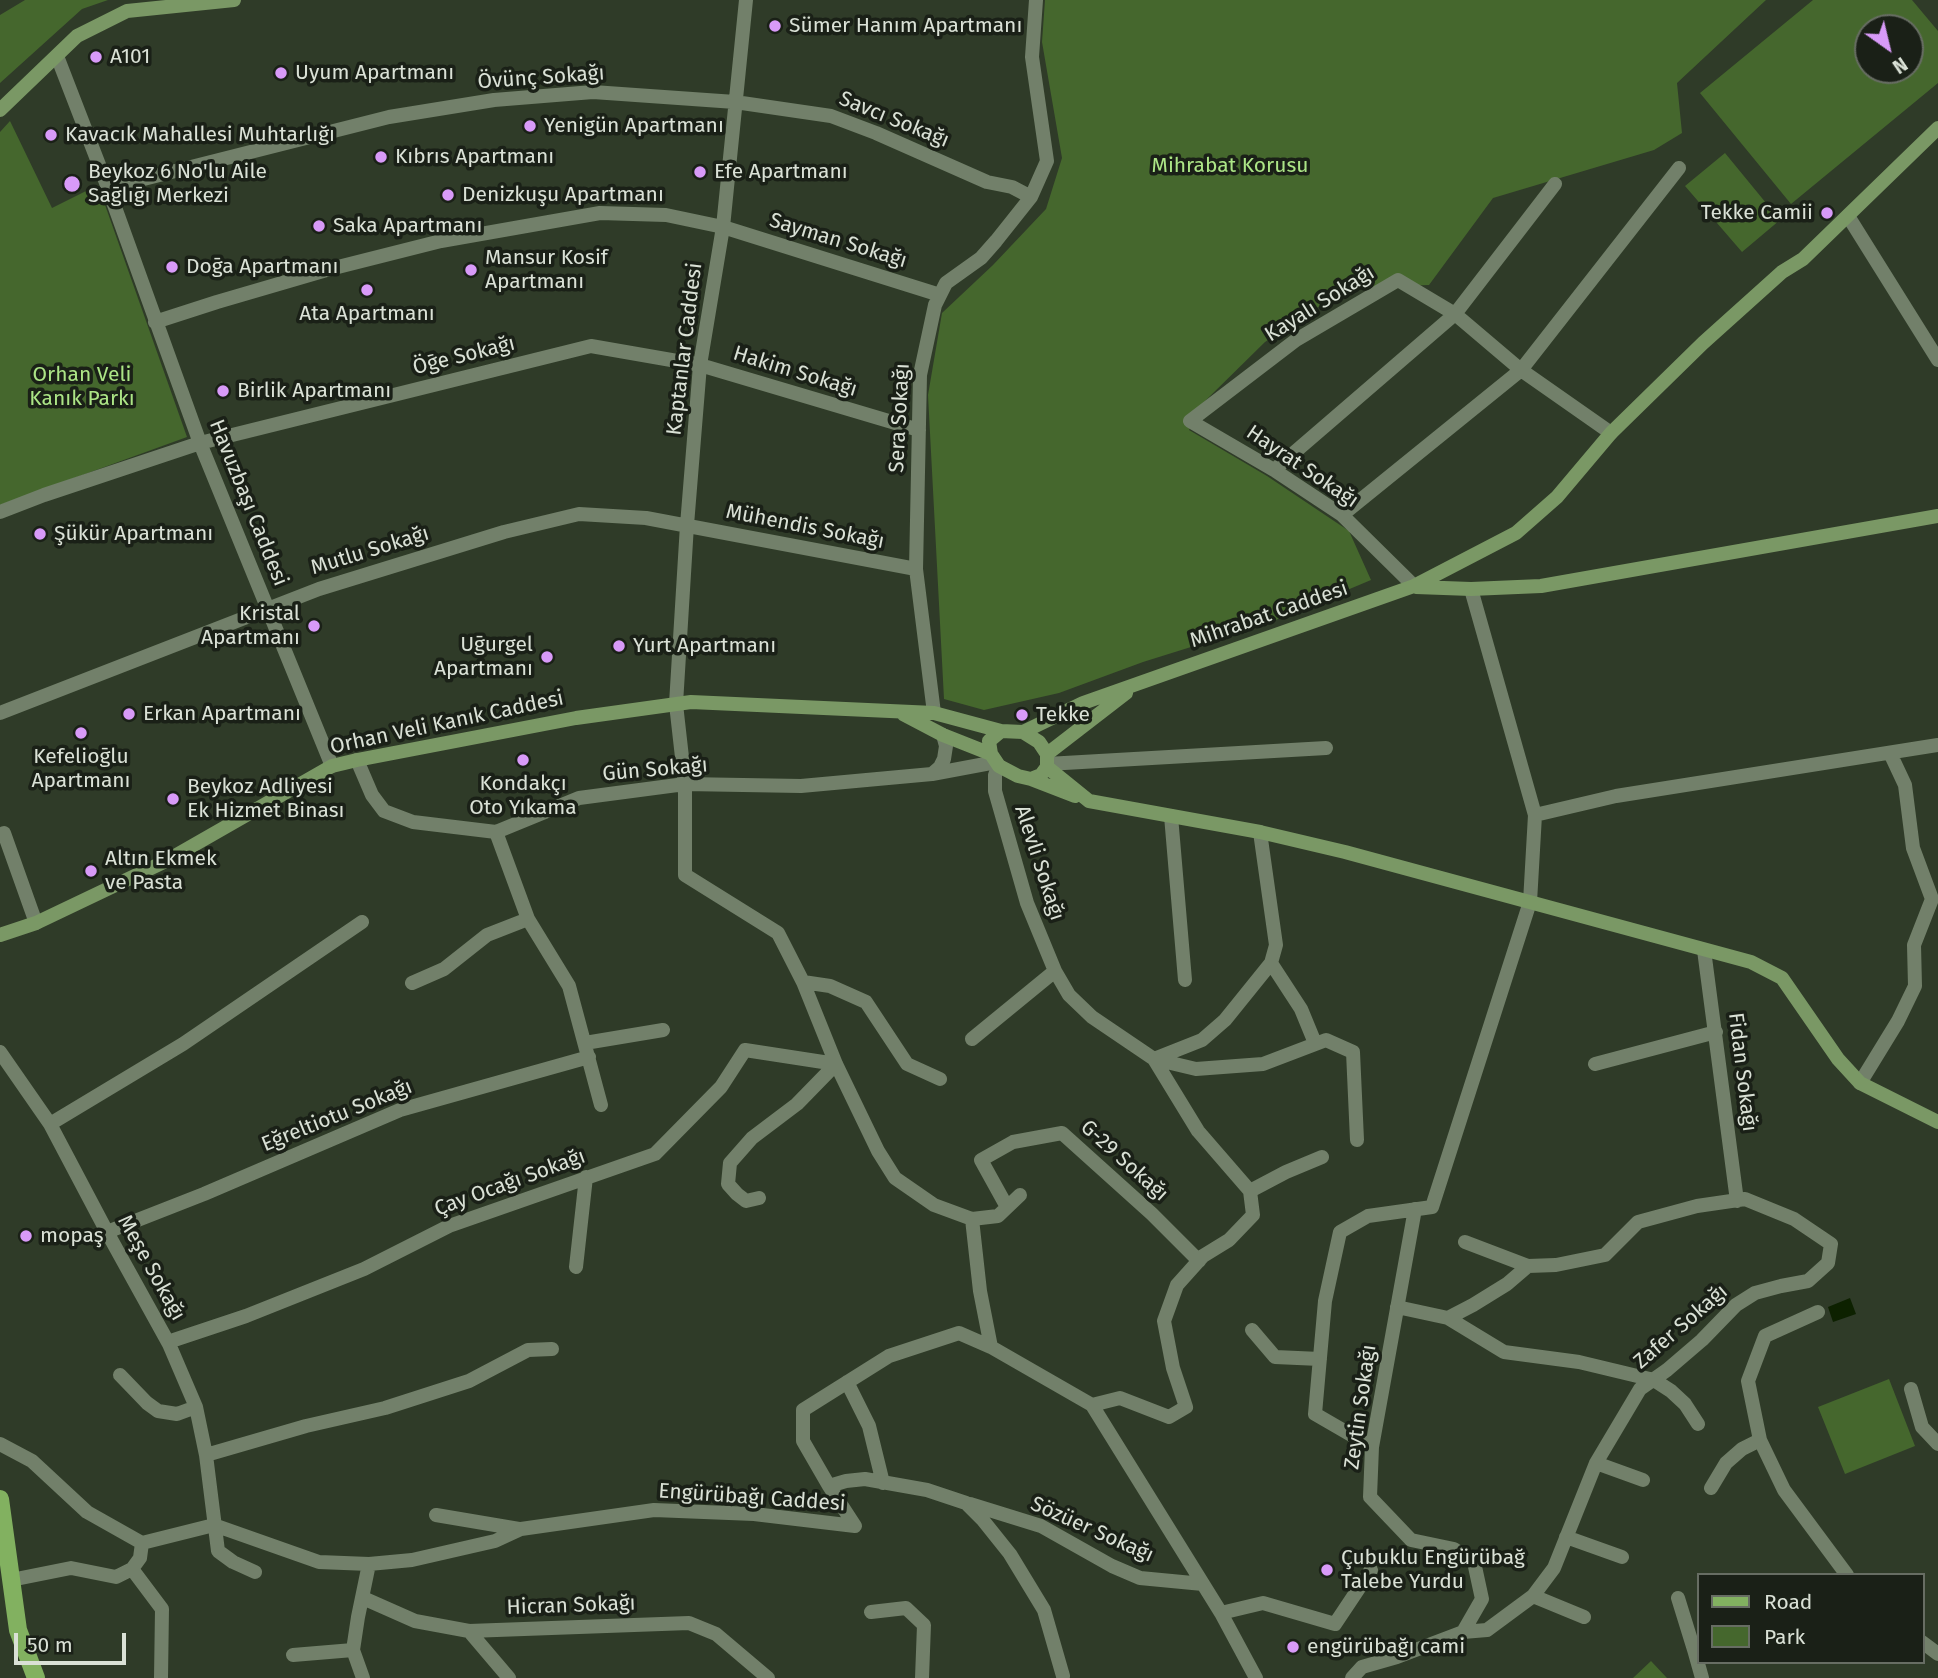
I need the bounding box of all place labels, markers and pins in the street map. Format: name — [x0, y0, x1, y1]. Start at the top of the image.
place label: Sümer Hanım Apartmanı — [789, 13, 1022, 39]
marker: Sümer Hanım Apartmanı — [767, 18, 783, 34]
place label: A101 — [110, 44, 150, 70]
marker: A101 — [88, 49, 104, 65]
place label: Uyum Apartmanı — [295, 60, 454, 86]
marker: Uyum Apartmanı — [273, 65, 289, 81]
place label: Yenigün Apartmanı — [544, 113, 724, 139]
marker: Yenigün Apartmanı — [522, 118, 538, 134]
place label: Kavacık Mahallesi Muhtarlığı — [65, 122, 335, 148]
marker: Kavacık Mahallesi Muhtarlığı — [43, 127, 59, 143]
place label: Kıbrıs Apartmanı — [395, 144, 554, 170]
marker: Kıbrıs Apartmanı — [373, 149, 389, 165]
place label: Beykoz 6 No'lu Aile Saḡlıḡı Merkezi — [88, 159, 267, 209]
place label: Efe Apartmanı — [714, 159, 848, 185]
marker: Efe Apartmanı — [692, 164, 708, 180]
marker: Beykoz 6 No'lu Aile Saḡlıḡı Merkezi — [62, 174, 82, 194]
place label: Denizkuşu Apartmanı — [462, 182, 664, 208]
marker: Denizkuşu Apartmanı — [440, 187, 456, 203]
place label: Tekke Camii — [1701, 200, 1813, 226]
marker: Tekke Camii — [1819, 205, 1835, 221]
place label: Saka Apartmanı — [333, 213, 482, 239]
marker: Saka Apartmanı — [311, 218, 327, 234]
place label: Mansur Kosif Apartmanı — [485, 245, 608, 295]
place label: Doḡa Apartmanı — [186, 254, 338, 280]
marker: Doḡa Apartmanı — [164, 259, 180, 275]
marker: Mansur Kosif Apartmanı — [463, 262, 479, 278]
marker: Ata Apartmanı — [359, 282, 375, 298]
place label: Ata Apartmanı — [299, 301, 435, 327]
place label: Birlik Apartmanı — [237, 378, 391, 404]
marker: Birlik Apartmanı — [215, 383, 231, 399]
place label: Şükür Apartmanı — [54, 521, 213, 547]
marker: Şükür Apartmanı — [32, 526, 48, 542]
place label: Kristal Apartmanı — [201, 601, 300, 651]
marker: Kristal Apartmanı — [306, 618, 322, 634]
place label: Uḡurgel Apartmanı — [434, 632, 533, 682]
place label: Yurt Apartmanı — [633, 633, 776, 659]
marker: Yurt Apartmanı — [611, 638, 627, 654]
marker: Uḡurgel Apartmanı — [539, 649, 555, 665]
place label: Erkan Apartmanı — [143, 701, 301, 727]
place label: Tekke — [1036, 702, 1090, 728]
marker: Erkan Apartmanı — [121, 706, 137, 722]
marker: Tekke — [1014, 707, 1030, 723]
marker: Kefelioḡlu Apartmanı — [73, 725, 89, 741]
place label: Kefelioḡlu Apartmanı — [31, 744, 131, 794]
marker: Kondakçı Oto Yıkama — [515, 752, 531, 768]
place label: Kondakçı Oto Yıkama — [469, 771, 577, 821]
place label: Beykoz Adliyesi Ek Hizmet Binası — [187, 774, 344, 824]
marker: Beykoz Adliyesi Ek Hizmet Binası — [165, 791, 181, 807]
place label: Altın Ekmek ve Pasta — [105, 846, 217, 896]
marker: Altın Ekmek ve Pasta — [83, 863, 99, 879]
place label: mopaş — [40, 1223, 104, 1249]
marker: mopaş — [18, 1228, 34, 1244]
place label: Çubuklu Engürübağ Talebe Yurdu — [1341, 1545, 1525, 1595]
marker: Çubuklu Engürübağ Talebe Yurdu — [1319, 1562, 1335, 1578]
place label: engürübağı cami — [1307, 1634, 1465, 1660]
marker: engürübağı cami — [1285, 1639, 1301, 1655]

